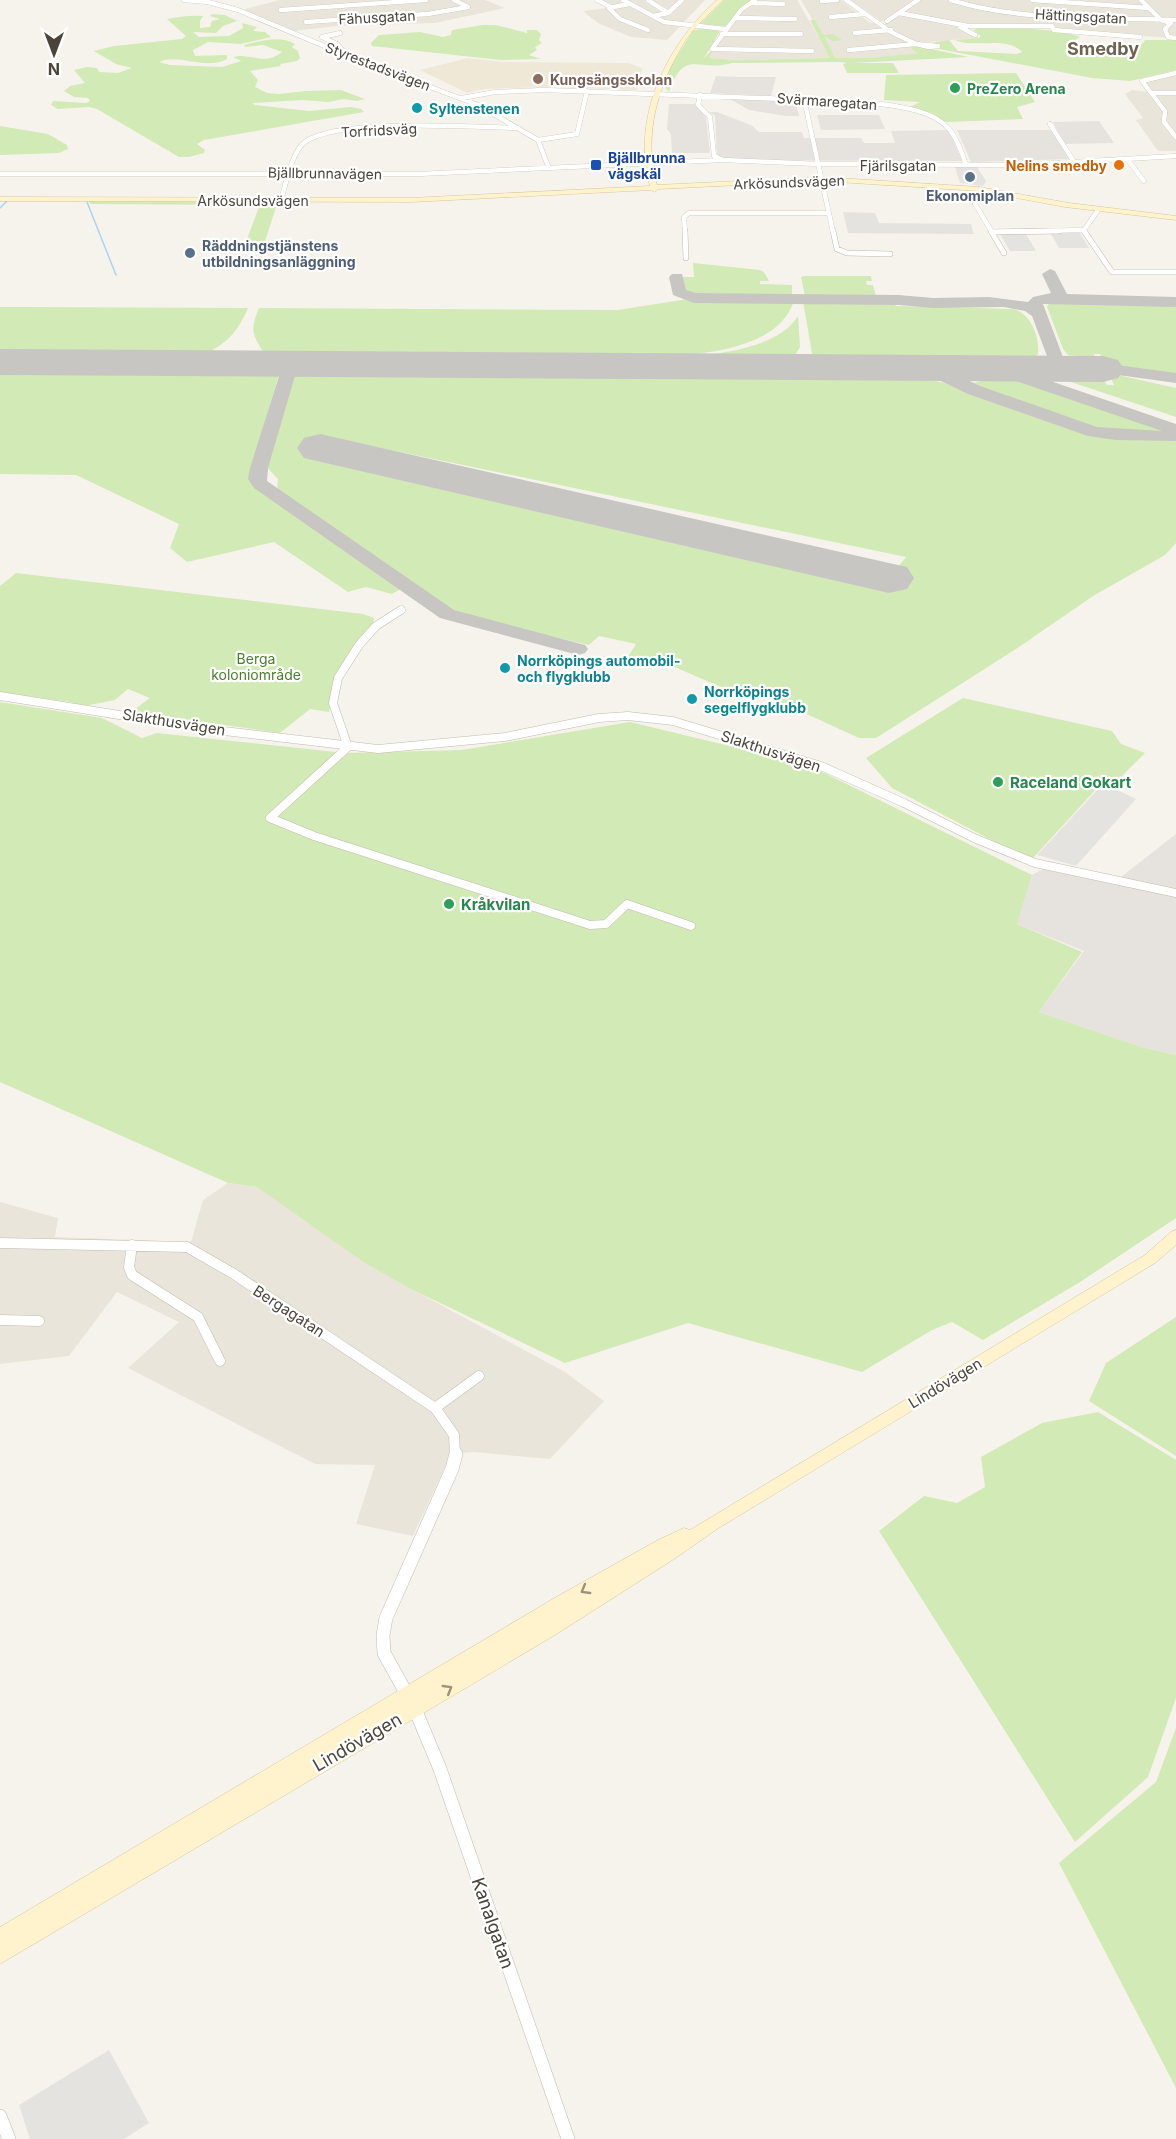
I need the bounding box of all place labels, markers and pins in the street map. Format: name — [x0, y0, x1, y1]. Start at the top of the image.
place label: Kungsängsskolan — [550, 71, 672, 88]
marker: Kungsängsskolan — [531, 72, 545, 86]
place label: PreZero Arena — [967, 80, 1066, 97]
marker: PreZero Arena — [948, 81, 962, 95]
place label: Syltenstenen — [429, 100, 520, 117]
marker: Syltenstenen — [410, 101, 424, 115]
place label: Bjällbrunna vägskäl — [608, 149, 686, 182]
place label: Nelins smedby — [1006, 157, 1108, 174]
marker: Bjällbrunna vägskäl — [589, 158, 603, 172]
marker: Nelins smedby — [1112, 158, 1126, 172]
marker: Ekonomiplan — [963, 170, 977, 184]
place label: Ekonomiplan — [926, 187, 1014, 204]
place label: Räddningstjänstens utbildningsanläggning — [202, 237, 356, 270]
marker: Räddningstjänstens utbildningsanläggning — [183, 246, 197, 260]
place label: Norrköpings automobil- och flygklubb — [517, 652, 680, 685]
marker: Norrköpings automobil- och flygklubb — [498, 661, 512, 675]
place label: Norrköpings segelflygklubb — [704, 683, 806, 716]
marker: Norrköpings segelflygklubb — [685, 692, 699, 706]
place label: Raceland Gokart — [1010, 773, 1132, 792]
marker: Raceland Gokart — [991, 775, 1005, 789]
place label: Kråkvilan — [461, 895, 530, 914]
marker: Kråkvilan — [442, 897, 456, 911]

